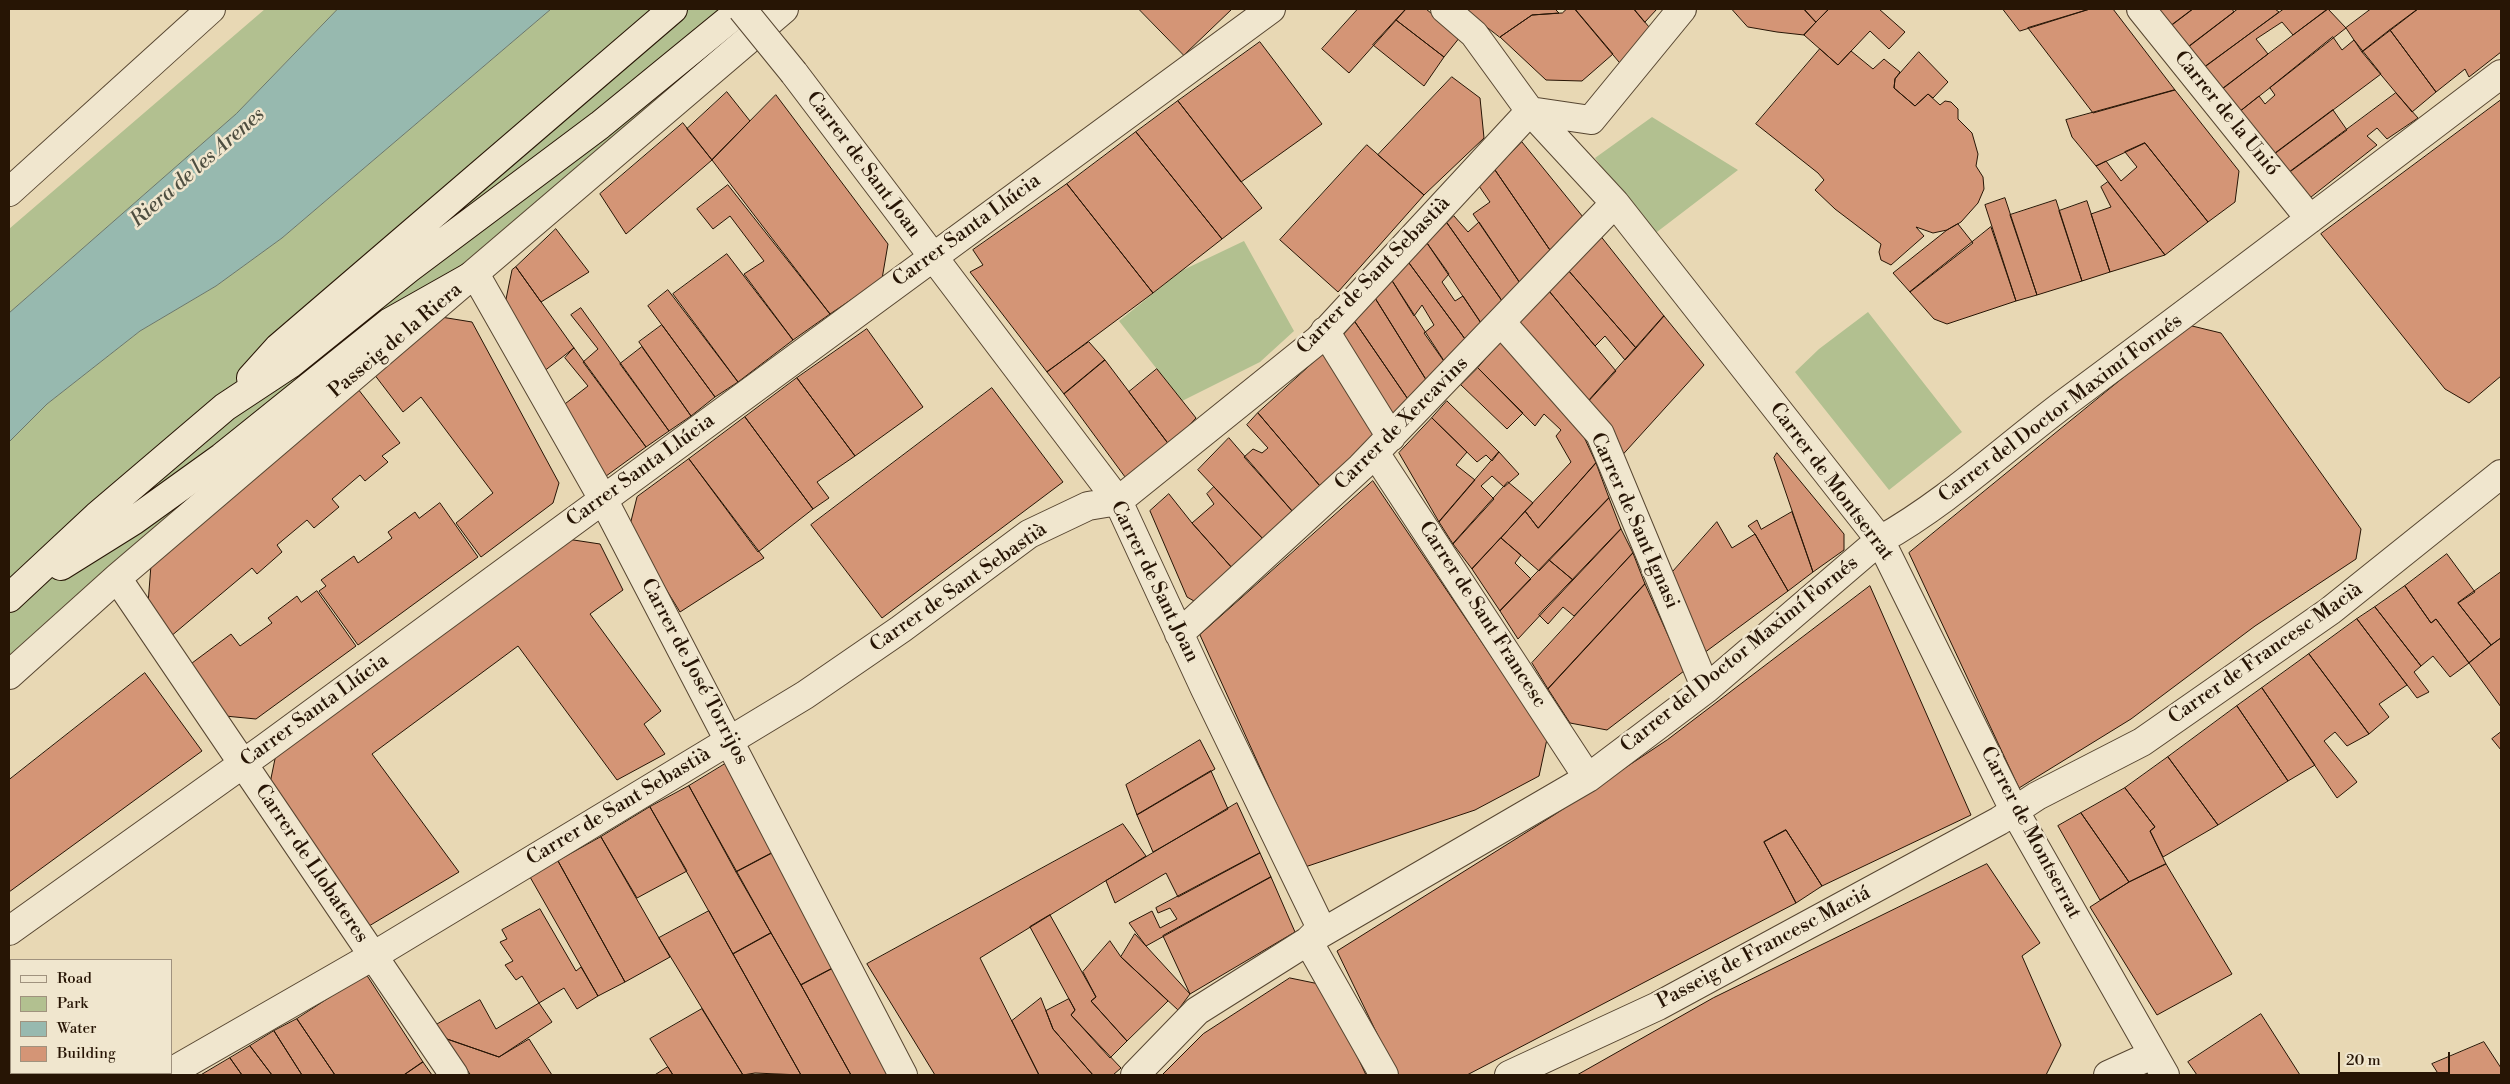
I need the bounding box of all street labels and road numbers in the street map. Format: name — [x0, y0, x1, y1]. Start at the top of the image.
street label: Carrer de la Unió — [2168, 47, 2284, 181]
street label: Carrer de Sant Joan — [800, 87, 926, 243]
street label: Carrer Santa Llúcia — [888, 169, 1046, 293]
street label: Carrer de Sant Sebastià — [1292, 192, 1456, 360]
street label: Passeig de la Riera — [325, 278, 467, 404]
street label: Carrer del Doctor Maximí Fornés — [1934, 309, 2188, 509]
street label: Carrer de Xercavins — [1330, 352, 1474, 496]
street label: Carrer de Montserrat — [1764, 398, 1898, 566]
street label: Carrer Santa Llúcia — [562, 409, 720, 533]
street label: Carrer de Sant Ignasi — [1584, 429, 1684, 613]
street label: Carrer de Sant Joan — [1105, 497, 1203, 667]
street label: Carrer de Sant Francesc — [1413, 517, 1551, 713]
street label: Carrer de Sant Sebastià — [866, 518, 1052, 658]
street label: Carrer del Doctor Maximí Fornés — [1616, 552, 1864, 758]
street label: Carrer de José Torrijos — [635, 575, 753, 769]
street label: Carrer de Francesc Macià — [2164, 578, 2368, 730]
street label: Carrer Santa Llúcia — [236, 649, 394, 773]
street label: Carrer de Sant Sebastià — [523, 743, 715, 871]
street label: Carrer de Montserrat — [1974, 743, 2086, 923]
street label: Carrer de Llobateres — [249, 780, 373, 948]
street label: Passeig de Francesc Maciá — [1653, 881, 1875, 1015]

